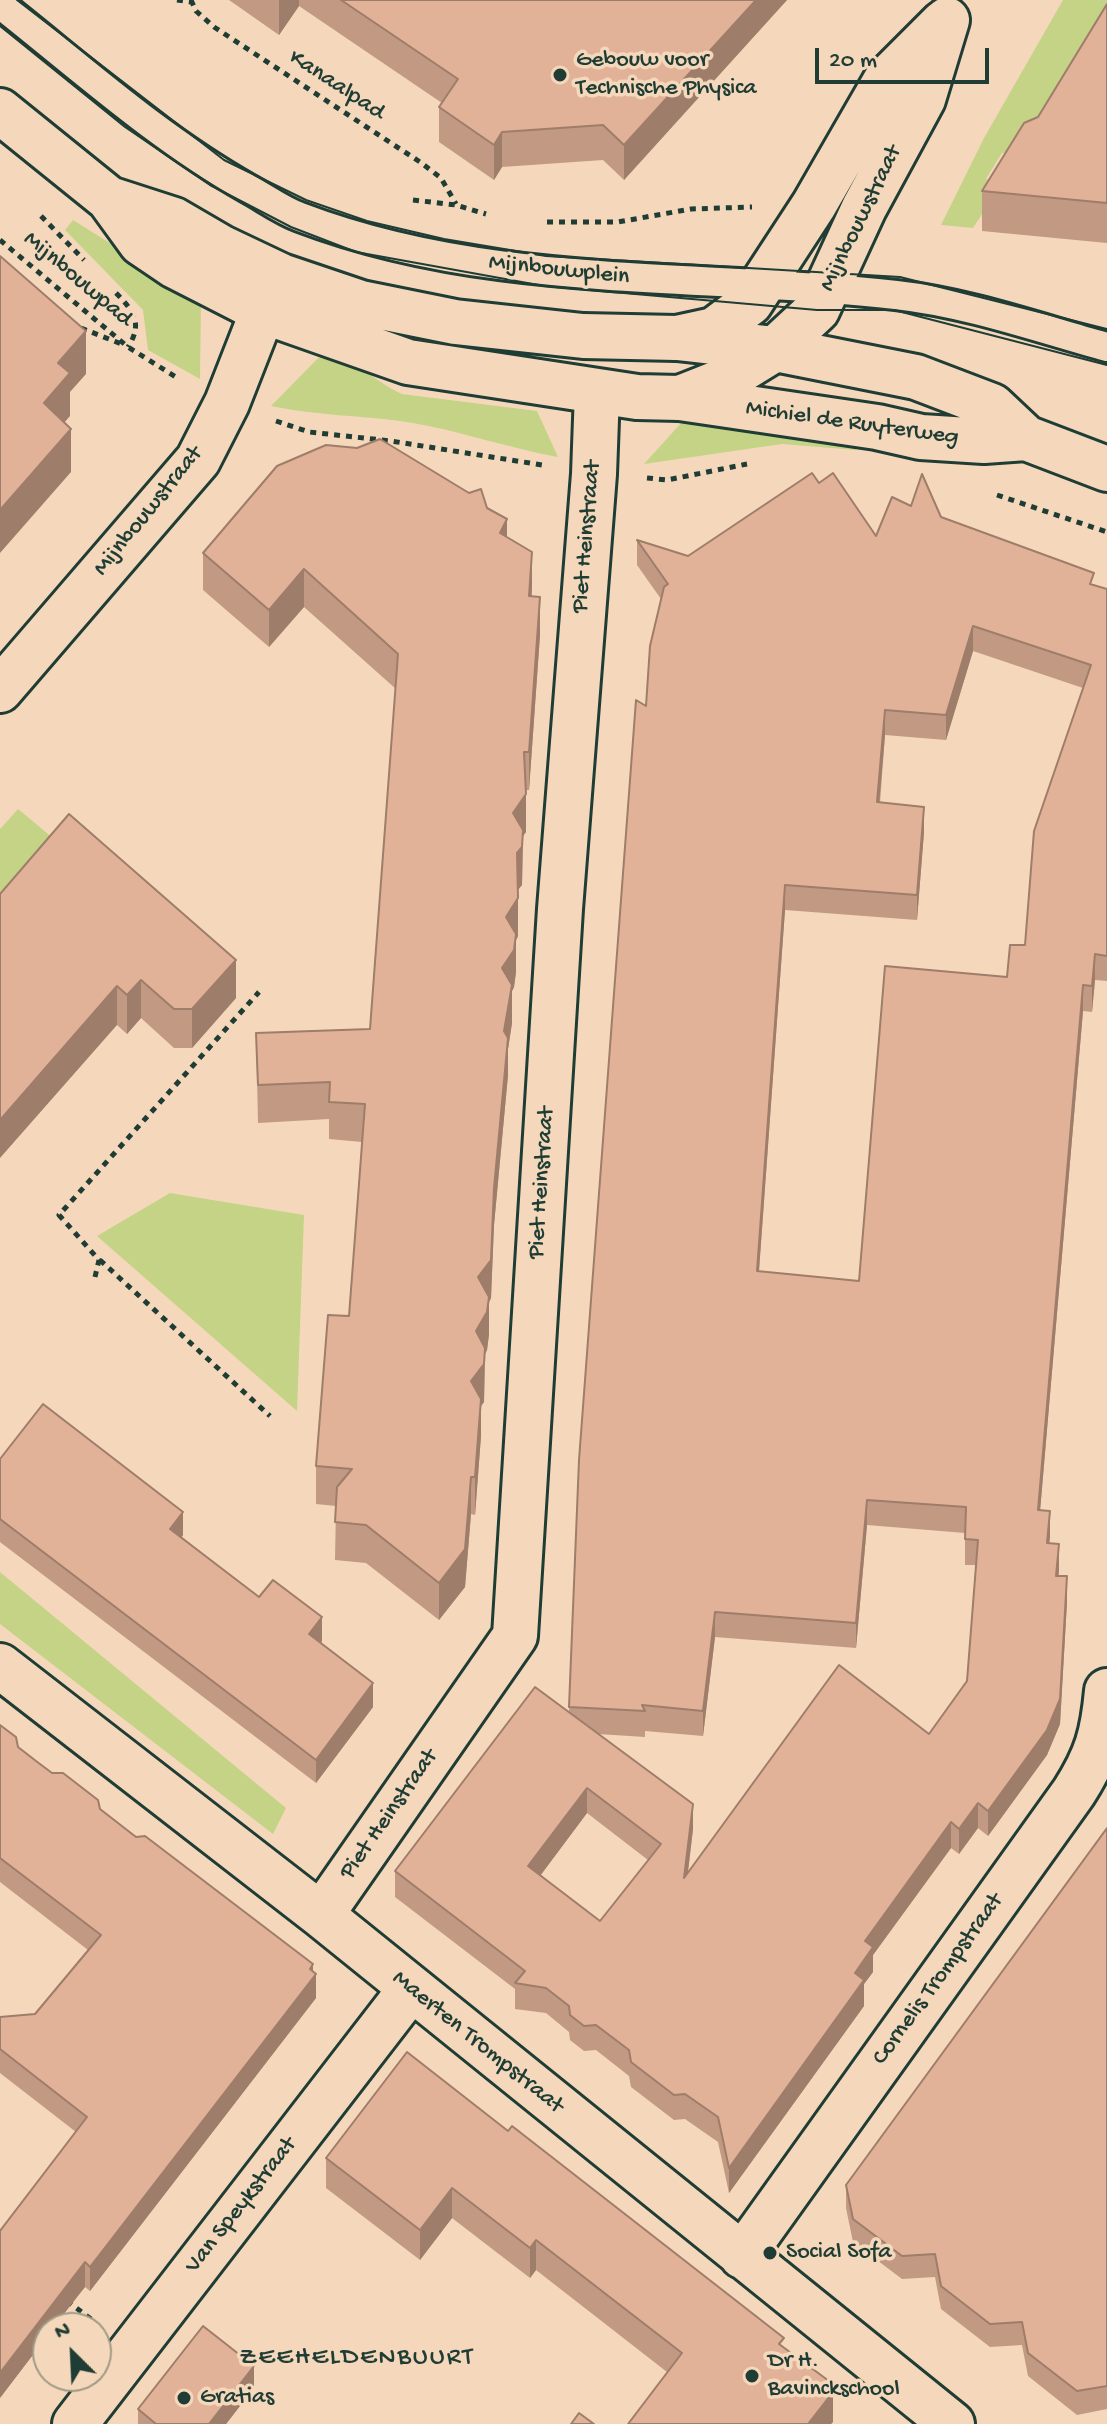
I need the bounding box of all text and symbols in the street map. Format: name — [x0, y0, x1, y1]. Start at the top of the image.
scale bar — [819, 32, 993, 82]
street label: Kanaalpad — [282, 44, 390, 128]
place label: Gebouw voor Technische Physica — [576, 47, 757, 103]
text: 20 m — [829, 47, 877, 76]
marker: Gebouw voor Technische Physica — [551, 66, 569, 84]
street label: Mijnbouwstraat — [814, 141, 910, 297]
street label: Mijnbouwpad — [16, 226, 138, 334]
street label: Mijnbouwplein — [487, 249, 631, 293]
street label: Michiel de Ruyterweg — [744, 395, 960, 453]
street label: Mijnbouwstraat — [88, 441, 210, 583]
street label: Piet Heinstraat — [567, 460, 609, 614]
street label: Piet Heinstraat — [523, 1106, 563, 1260]
street label: Piet Heinstraat — [334, 1744, 446, 1886]
street label: Cornelis Trompstraat — [867, 1888, 1011, 2072]
street label: Maerten Trompstraat — [385, 1965, 569, 2121]
street label: Van Speykstraat — [180, 2132, 304, 2280]
place label: Social Sofa — [786, 2239, 892, 2267]
marker: Social Sofa — [761, 2244, 779, 2262]
north arrow — [32, 2312, 112, 2392]
text: N — [51, 2317, 75, 2347]
district label: ZEEHELDENBUURT — [240, 2343, 474, 2375]
place label: Dr H. Bavinckschool — [768, 2348, 900, 2404]
marker: Dr H. Bavinckschool — [743, 2367, 761, 2385]
place label: Gratias — [200, 2384, 274, 2412]
marker: Gratias — [175, 2389, 193, 2407]

